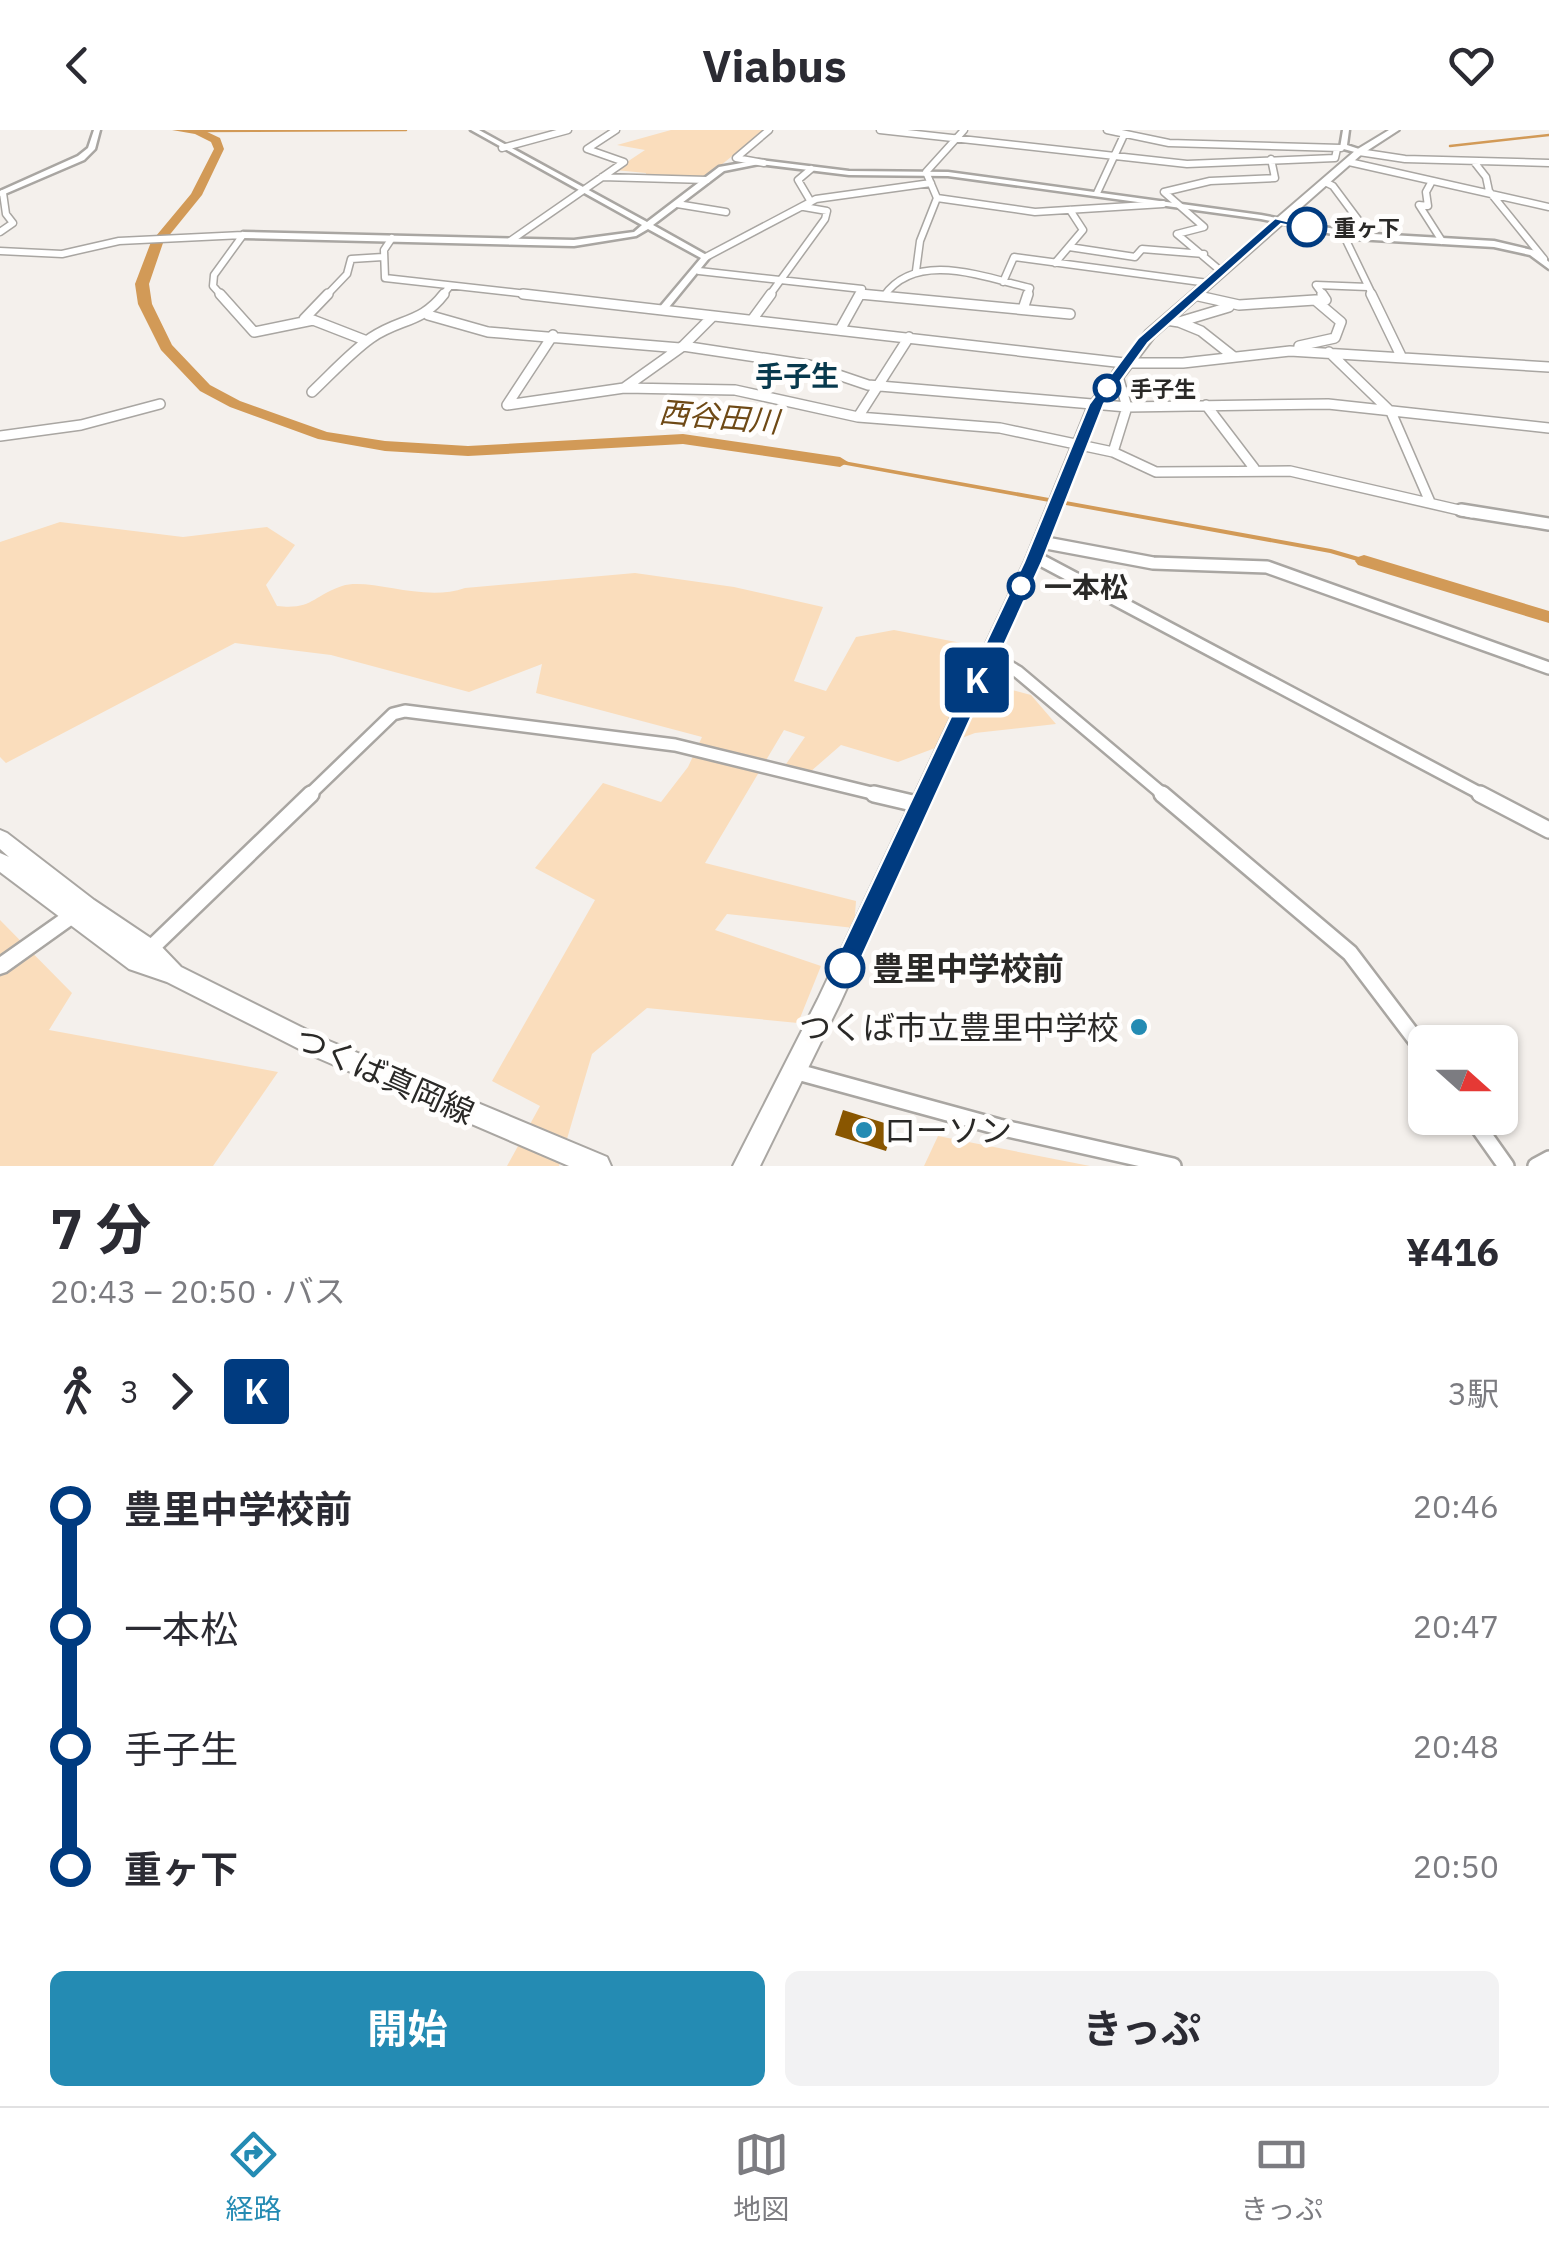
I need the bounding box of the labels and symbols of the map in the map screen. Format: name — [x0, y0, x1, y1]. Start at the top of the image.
marker: 重ヶ下 — [1288, 208, 1326, 246]
place label: 重ヶ下 — [1334, 213, 1400, 242]
district label: 手子生 — [755, 357, 839, 394]
place label: 手子生 — [1130, 374, 1196, 403]
marker: 手子生 — [1094, 375, 1120, 401]
water label: 西谷田川 — [658, 391, 783, 441]
place label: 一本松 — [1044, 568, 1128, 605]
marker: 一本松 — [1008, 573, 1034, 599]
line badge: K — [944, 648, 1010, 712]
place label: 豊里中学校前 — [872, 947, 1064, 989]
marker: 豊里中学校前 — [826, 949, 864, 987]
place label: つくば市立豊里中学校 — [799, 1006, 1119, 1048]
marker: つくば市立豊里中学校 — [1128, 1016, 1150, 1038]
street label: つくば真岡線 — [289, 1017, 481, 1133]
north arrow — [1408, 1025, 1518, 1135]
place label: ローソン — [884, 1109, 1012, 1151]
marker: ローソン — [853, 1119, 875, 1141]

